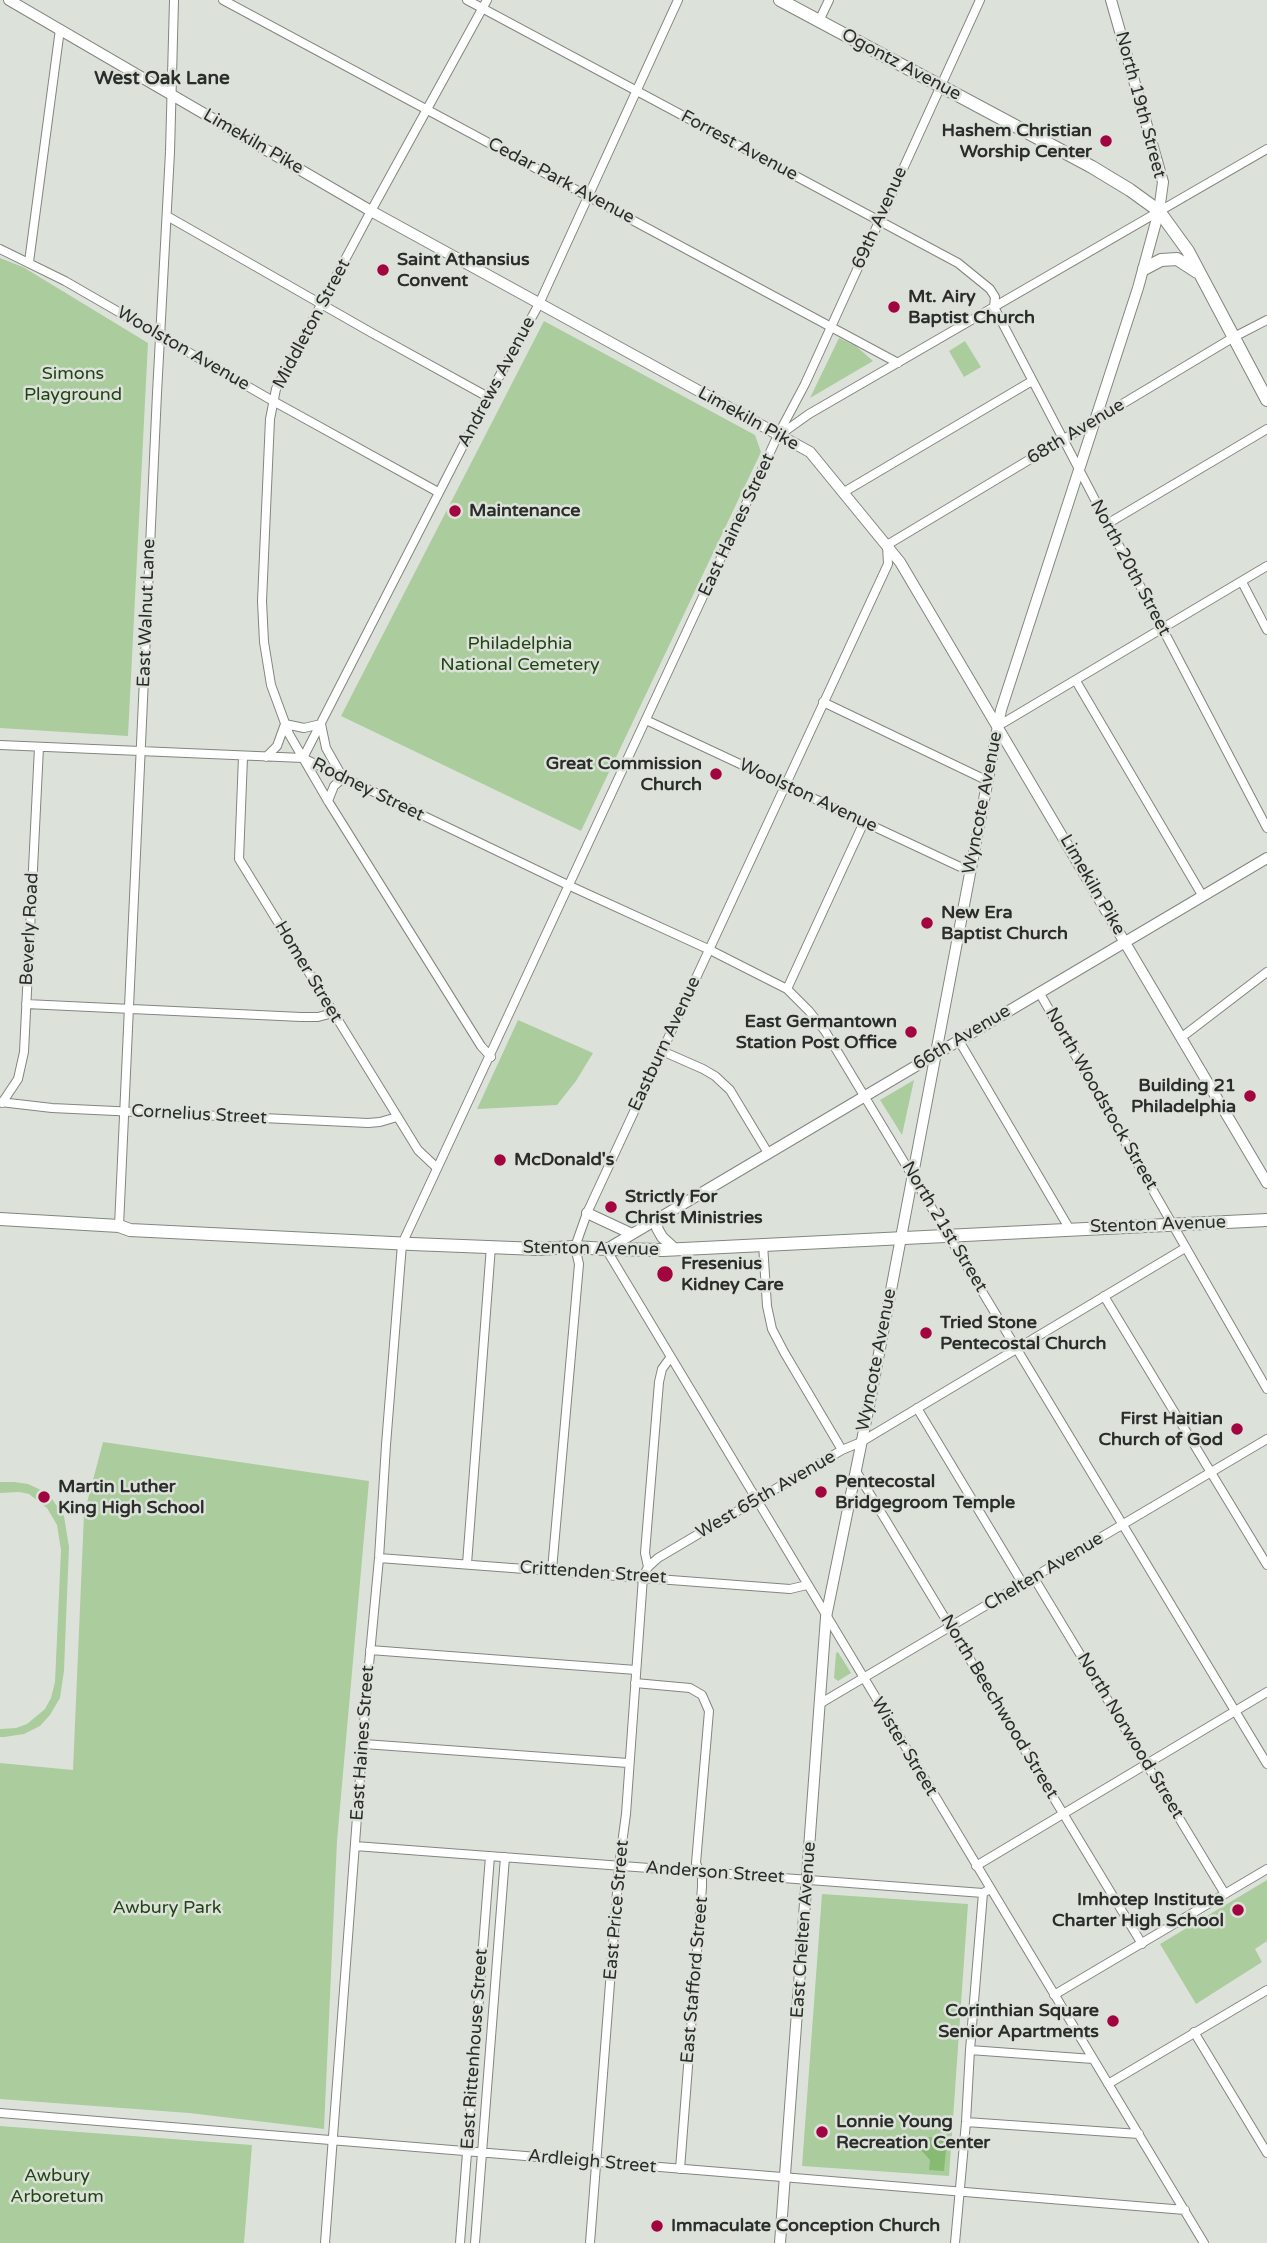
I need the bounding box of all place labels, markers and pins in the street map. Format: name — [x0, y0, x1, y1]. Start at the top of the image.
place label: Hashem Christian Worship Center — [941, 120, 1092, 162]
marker: Hashem Christian Worship Center — [1098, 133, 1114, 149]
place label: Saint Athansius Convent — [397, 249, 530, 292]
marker: Saint Athansius Convent — [375, 262, 391, 278]
place label: Mt. Airy Baptist Church — [908, 286, 1035, 328]
marker: Mt. Airy Baptist Church — [886, 299, 902, 315]
place label: Maintenance — [469, 500, 580, 522]
marker: Maintenance — [447, 503, 463, 519]
place label: Great Commission Church — [546, 753, 702, 796]
marker: Great Commission Church — [708, 766, 724, 782]
place label: New Era Baptist Church — [941, 902, 1068, 944]
marker: New Era Baptist Church — [919, 915, 935, 931]
place label: East Germantown Station Post Office — [736, 1011, 897, 1054]
marker: East Germantown Station Post Office — [903, 1024, 919, 1040]
place label: Building 21 Philadelphia — [1131, 1075, 1236, 1118]
marker: Building 21 Philadelphia — [1242, 1088, 1258, 1104]
place label: McDonald's — [514, 1149, 614, 1171]
marker: McDonald's — [492, 1152, 508, 1168]
place label: Strictly For Christ Ministries — [625, 1186, 763, 1228]
marker: Strictly For Christ Ministries — [603, 1199, 619, 1215]
place label: Fresenius Kidney Care — [681, 1253, 784, 1296]
marker: Fresenius Kidney Care — [655, 1264, 675, 1284]
place label: Tried Stone Pentecostal Church — [940, 1312, 1106, 1354]
marker: Tried Stone Pentecostal Church — [918, 1325, 934, 1341]
place label: First Haitian Church of God — [1098, 1408, 1223, 1450]
marker: First Haitian Church of God — [1229, 1421, 1245, 1437]
place label: Pentecostal Bridgegroom Temple — [835, 1471, 1015, 1514]
place label: Martin Luther King High School — [58, 1476, 204, 1518]
marker: Pentecostal Bridgegroom Temple — [813, 1484, 829, 1500]
marker: Martin Luther King High School — [36, 1489, 52, 1505]
place label: Imhotep Institute Charter High School — [1052, 1889, 1224, 1932]
marker: Imhotep Institute Charter High School — [1230, 1902, 1246, 1918]
place label: Corinthian Square Senior Apartments — [938, 2000, 1099, 2042]
marker: Corinthian Square Senior Apartments — [1105, 2013, 1121, 2029]
place label: Lonnie Young Recreation Center — [836, 2111, 990, 2154]
marker: Lonnie Young Recreation Center — [814, 2124, 830, 2140]
place label: Immaculate Conception Church — [671, 2215, 940, 2237]
marker: Immaculate Conception Church — [649, 2218, 665, 2234]

